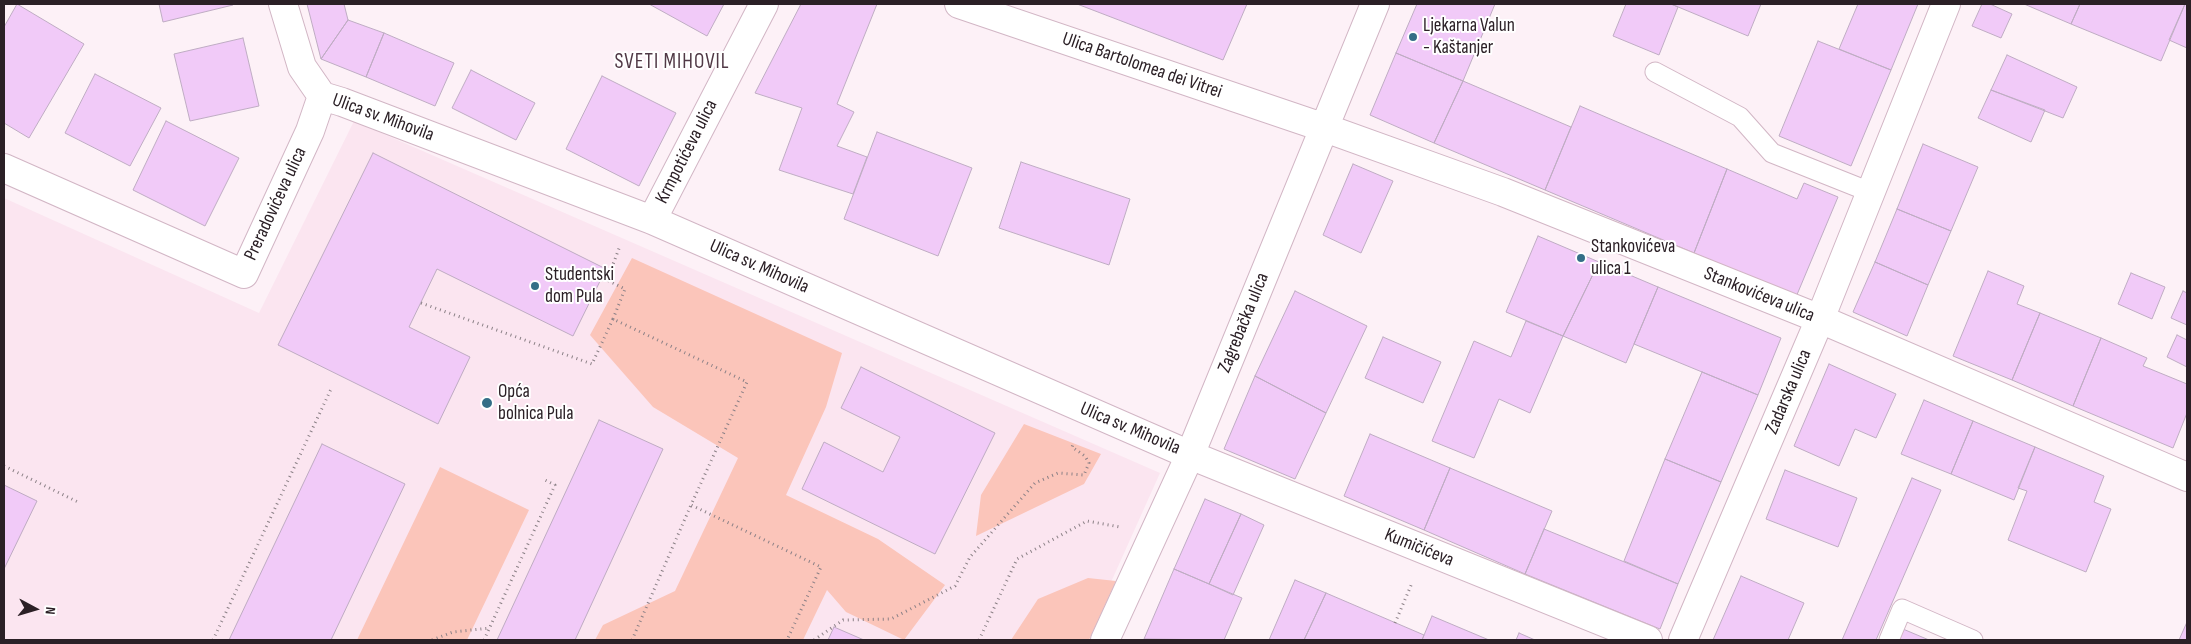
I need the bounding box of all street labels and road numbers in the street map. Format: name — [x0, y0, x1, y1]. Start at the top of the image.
street label: Ulica Bartolomea dei Vitrei — [1059, 28, 1225, 104]
street label: Ulica sv. Mihovila — [329, 89, 437, 147]
street label: Krmpotićeva ulica — [651, 96, 723, 208]
street label: Preradovićeva ulica — [240, 144, 312, 264]
street label: Ulica sv. Mihovila — [706, 235, 812, 299]
street label: Stankovićeva ulica — [1700, 262, 1818, 328]
street label: Zagrebačka ulica — [1214, 270, 1274, 376]
street label: Zadarska ulica — [1761, 346, 1817, 438]
street label: Ulica sv. Mihovila — [1076, 398, 1184, 460]
street label: Kumičićeva — [1381, 524, 1457, 572]

